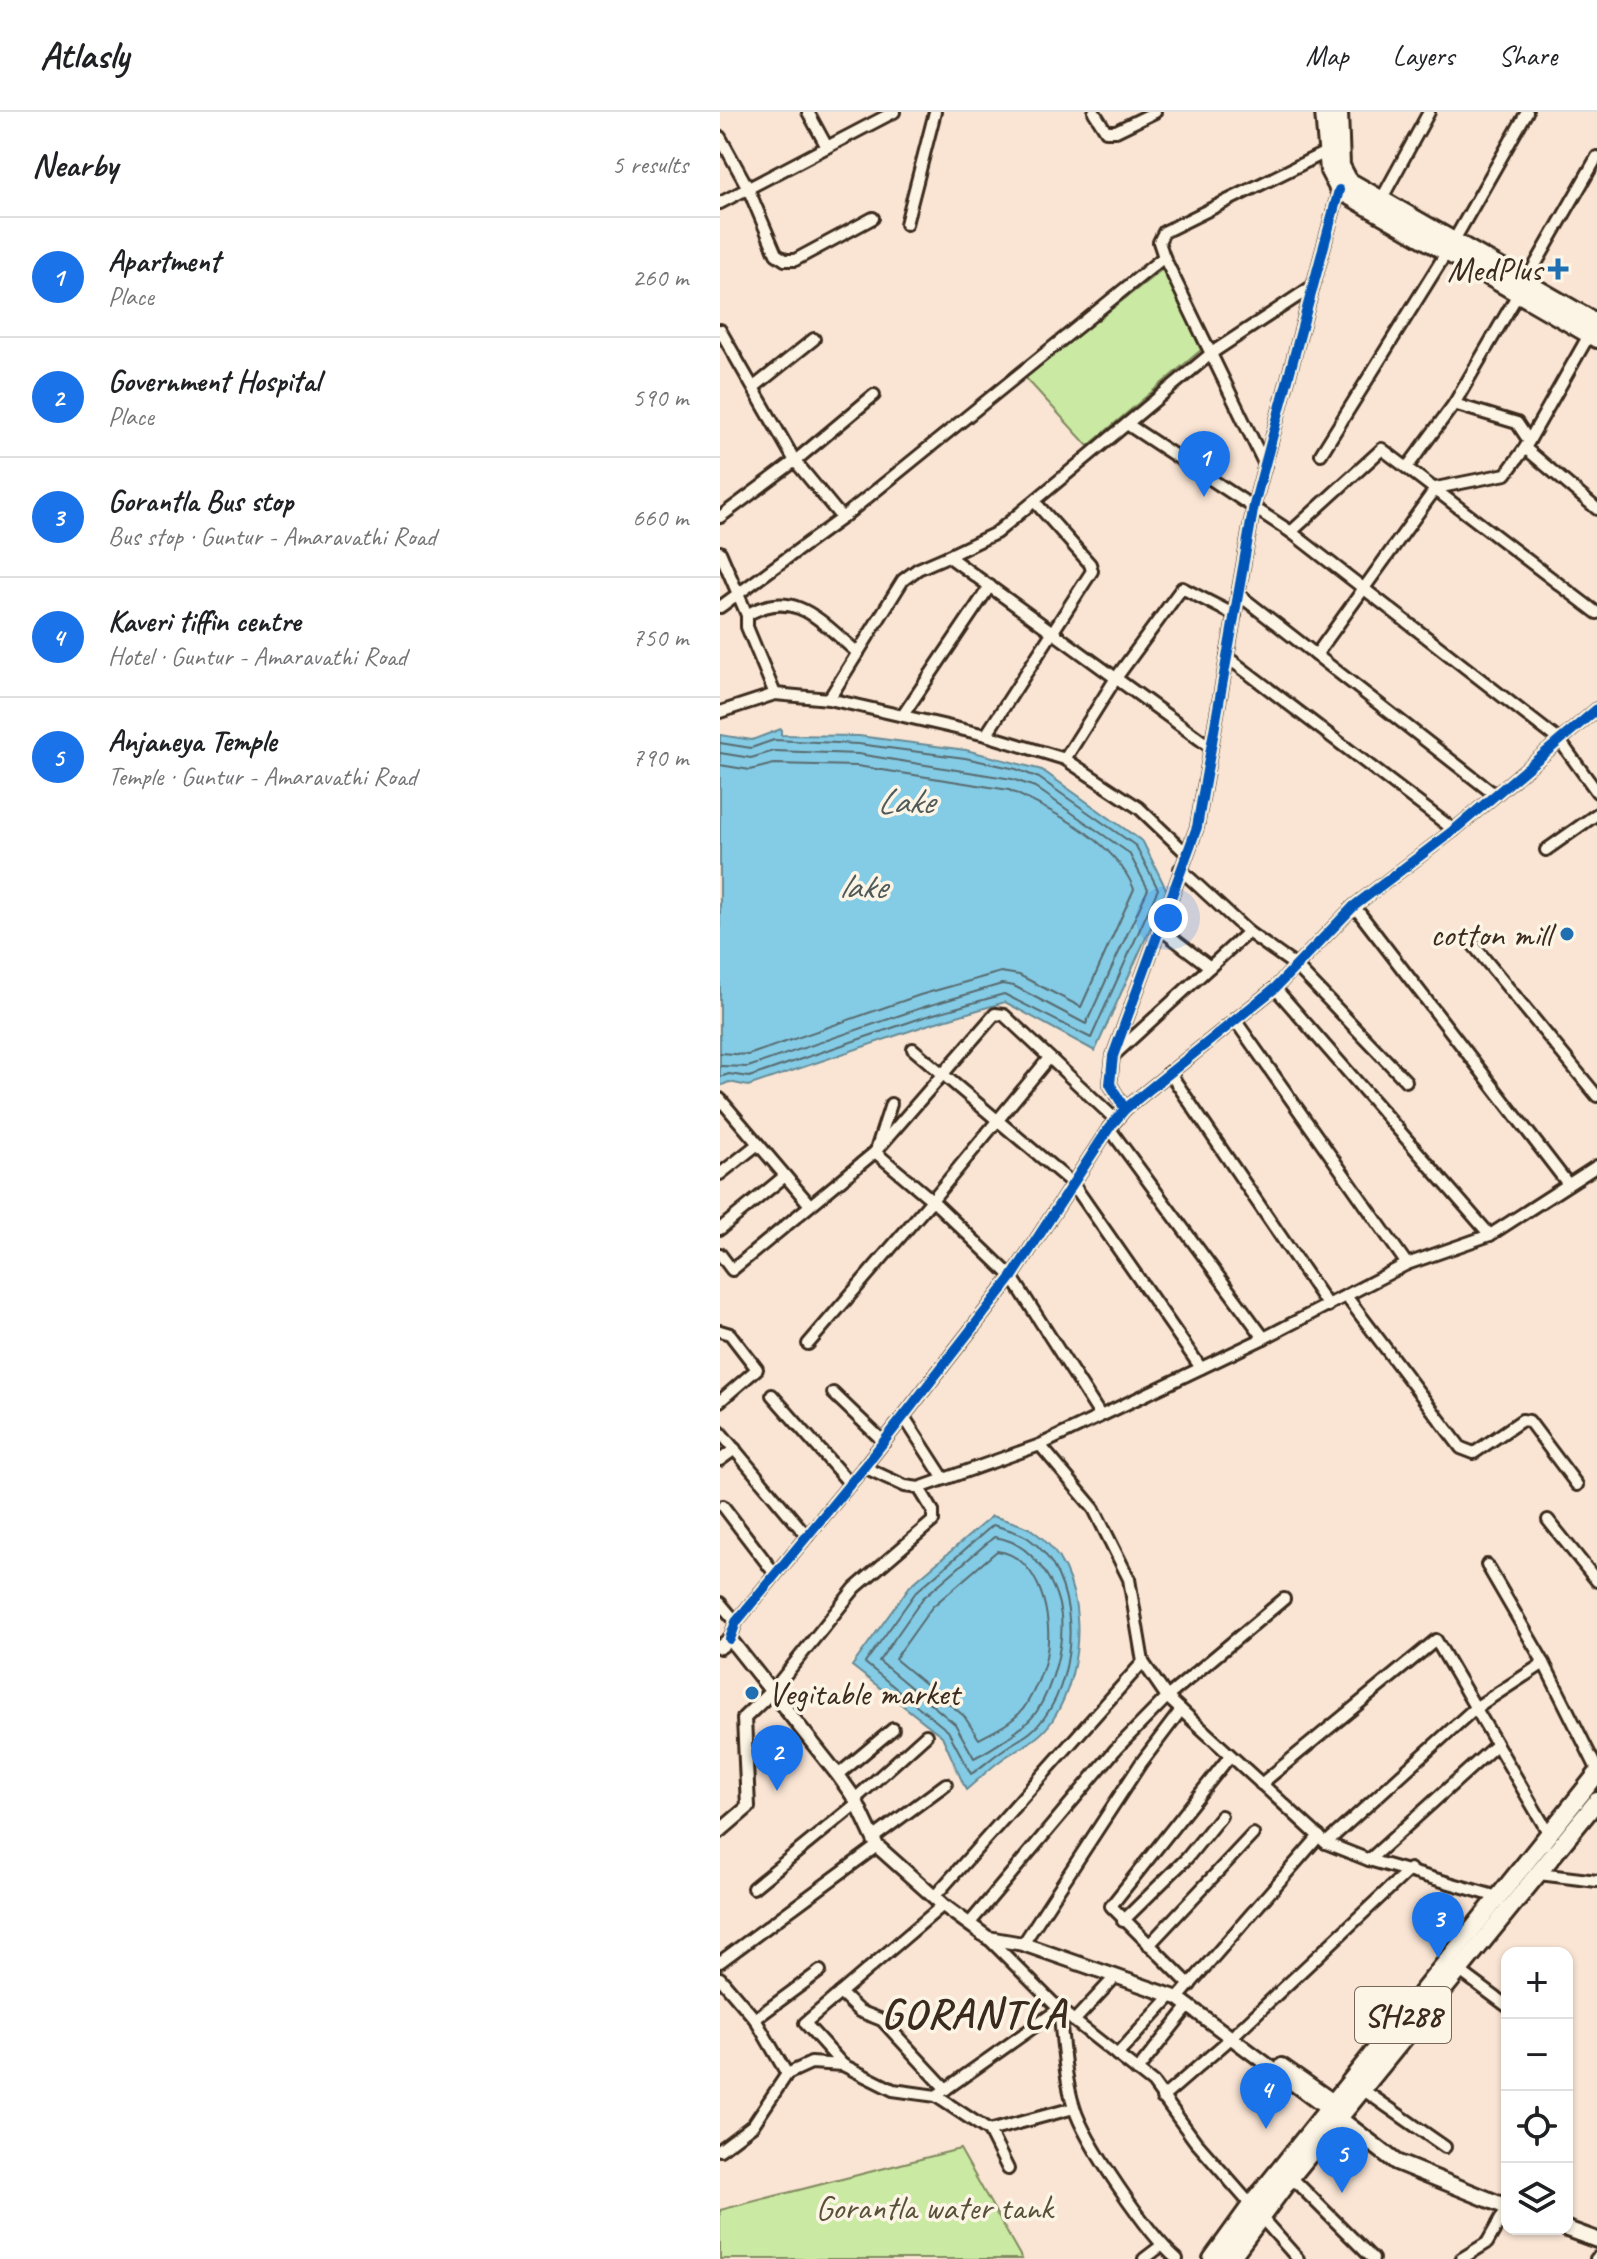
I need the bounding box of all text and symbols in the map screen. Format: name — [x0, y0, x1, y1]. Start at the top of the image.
text: Atlasly — [40, 32, 129, 79]
text: Map — [1306, 38, 1349, 73]
text: Layers — [1393, 38, 1454, 73]
text: Share — [1498, 38, 1557, 73]
text: Nearby — [32, 143, 118, 186]
text: 5 results — [612, 148, 688, 181]
text: Apartment — [108, 242, 220, 280]
place label: MedPlus — [1447, 248, 1545, 291]
marker: MedPlus — [1549, 260, 1567, 278]
text: 1 — [52, 261, 64, 294]
text: 260 m — [632, 261, 688, 294]
text: Place — [108, 280, 154, 313]
text: Government Hospital — [108, 362, 320, 400]
text: 2 — [52, 381, 64, 414]
text: 590 m — [632, 381, 688, 414]
text: Place — [108, 400, 154, 433]
pin: 1 — [1178, 431, 1230, 497]
text: Gorantla Bus stop — [108, 482, 293, 520]
text: 3 — [52, 501, 64, 534]
text: 660 m — [632, 501, 688, 534]
text: Bus stop · Guntur - Amaravathi Road — [108, 520, 436, 553]
text: Kaveri tiffin centre — [108, 602, 301, 640]
text: 4 — [52, 621, 64, 654]
text: 750 m — [632, 621, 688, 654]
text: Hotel · Guntur - Amaravathi Road — [108, 640, 407, 673]
text: Anjaneya Temple — [108, 722, 277, 760]
text: 5 — [52, 741, 64, 774]
text: 790 m — [632, 741, 688, 774]
text: Temple · Guntur - Amaravathi Road — [108, 760, 417, 793]
water label: Lake — [877, 778, 938, 824]
water label: lake — [839, 863, 891, 909]
your location — [1148, 898, 1188, 938]
place label: cotton mill — [1430, 913, 1557, 956]
marker: cotton mill — [1558, 925, 1576, 943]
place label: Vegitable market — [768, 1672, 963, 1715]
marker: Vegitable market — [743, 1684, 761, 1702]
pin: 2 — [751, 1725, 803, 1791]
pin: 3 — [1412, 1892, 1464, 1958]
map controls — [1501, 1947, 1573, 2235]
button: + — [1501, 1947, 1573, 2019]
district label: GORANTLA — [881, 1987, 1067, 2040]
road number: SH288 — [1355, 1987, 1451, 2043]
button: − — [1501, 2019, 1573, 2091]
pin: 4 — [1240, 2063, 1292, 2129]
button: locate — [1501, 2091, 1573, 2163]
pin: 5 — [1316, 2127, 1368, 2193]
button: layers — [1501, 2163, 1573, 2235]
park label: Gorantla water tank — [815, 2186, 1055, 2229]

